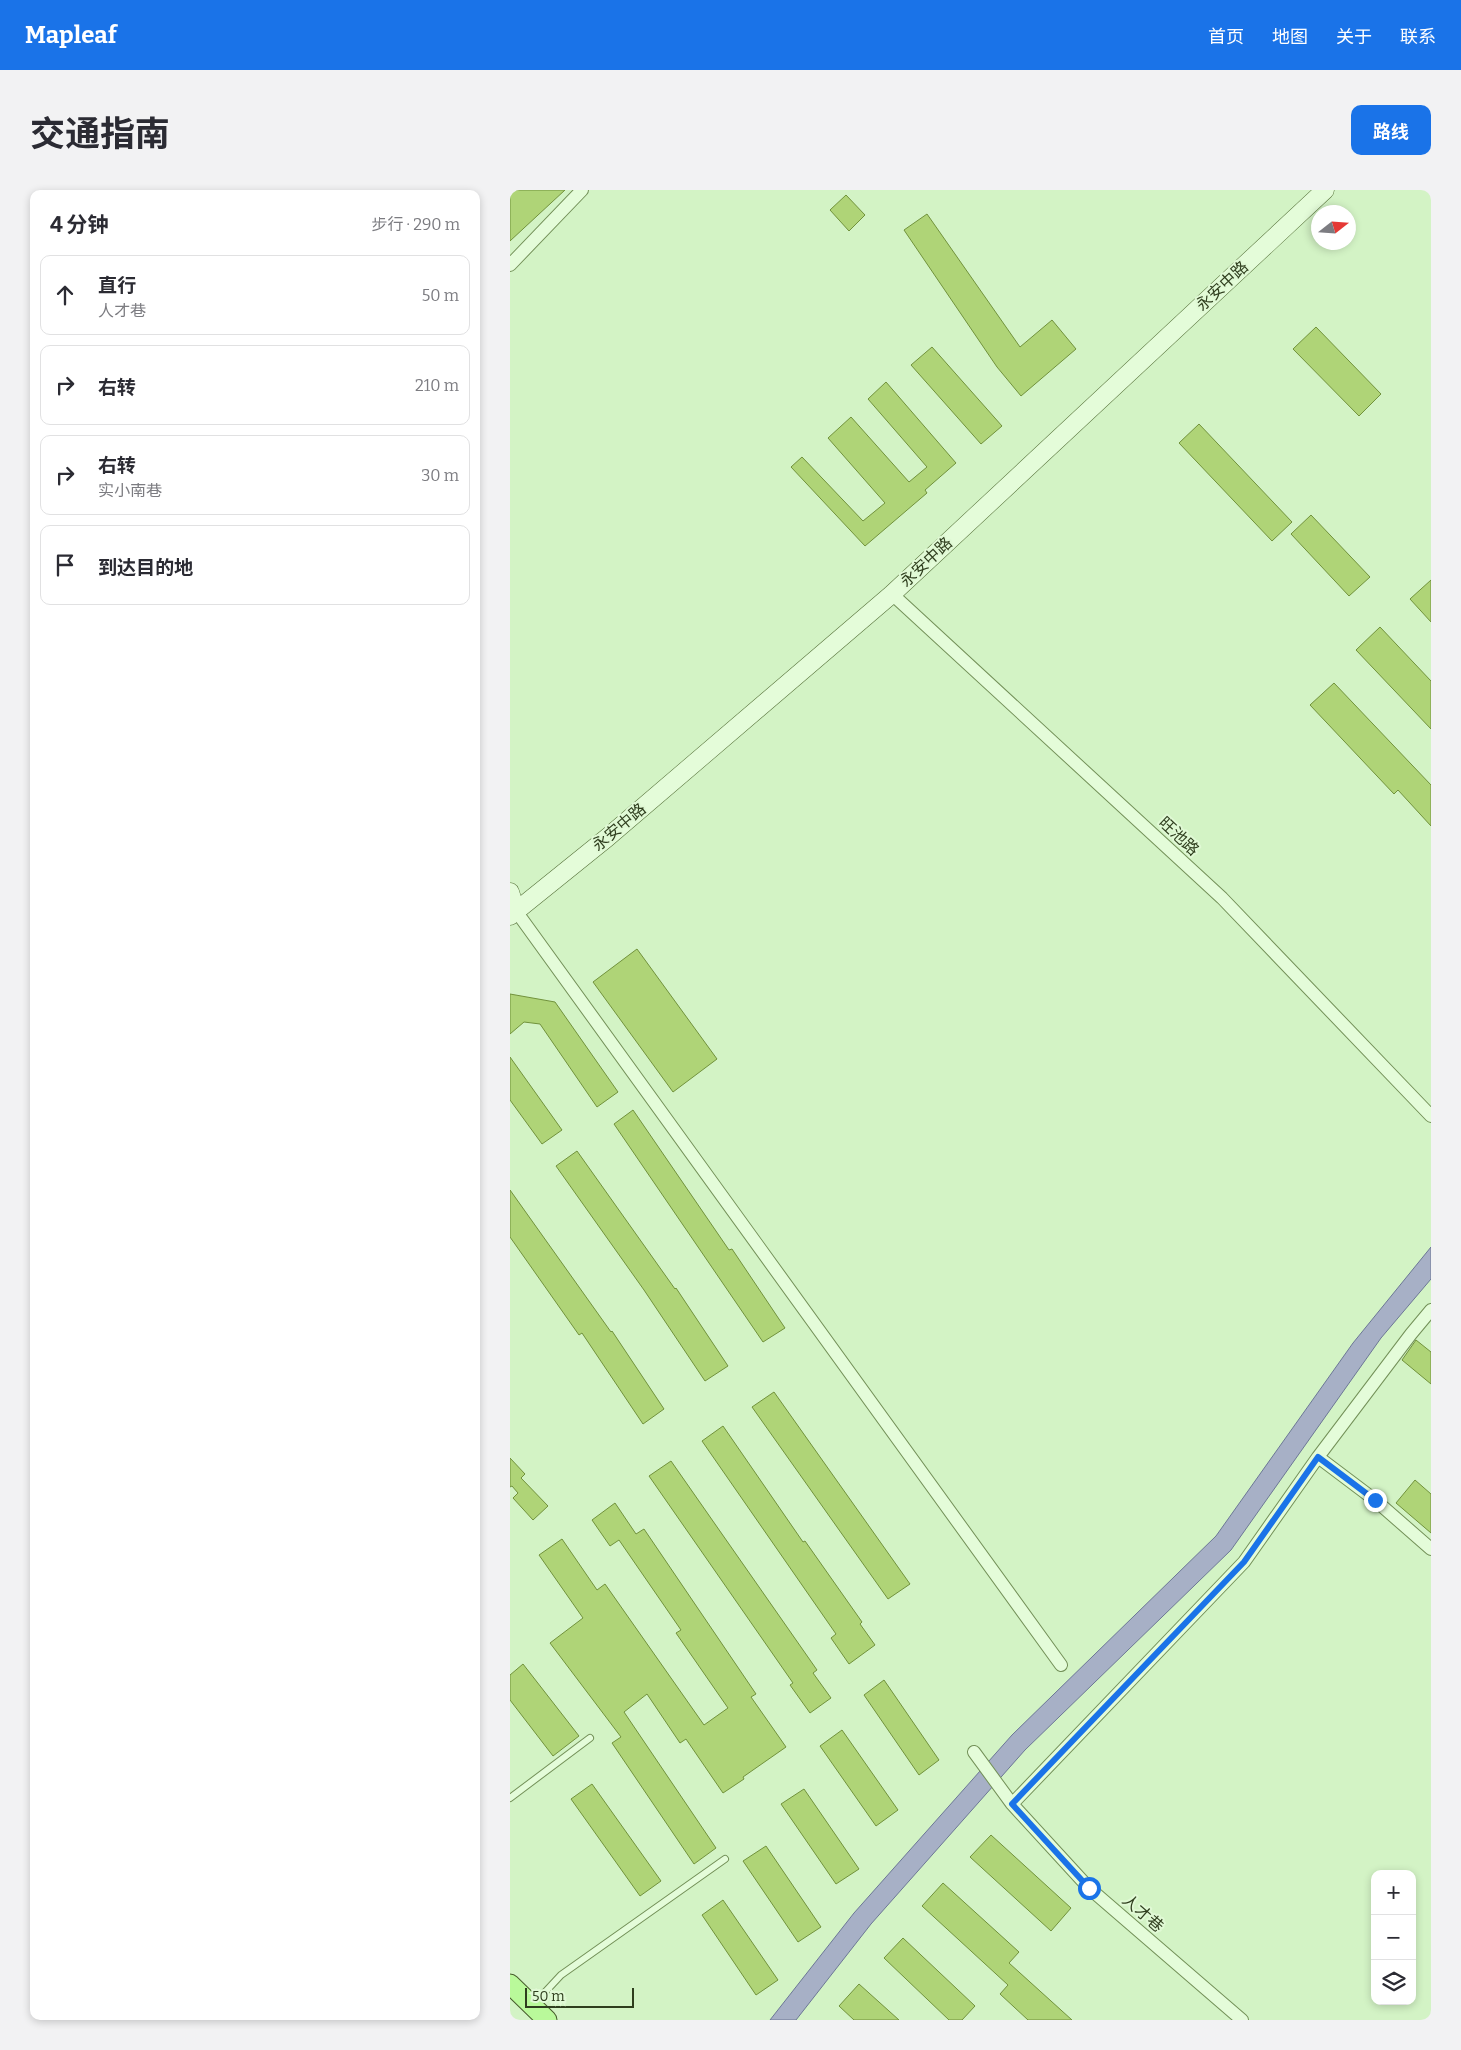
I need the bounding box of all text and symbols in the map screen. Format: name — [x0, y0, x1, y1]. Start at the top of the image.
text: Mapleaf — [25, 21, 117, 49]
text: 首页 — [1208, 26, 1244, 48]
text: 地图 — [1272, 26, 1308, 48]
text: 关于 — [1336, 26, 1372, 48]
text: 联系 — [1400, 26, 1436, 48]
button: 路线 — [1351, 105, 1431, 155]
text: 交通指南 — [30, 113, 170, 155]
north arrow — [1311, 205, 1356, 250]
text: 4 分钟 — [50, 212, 109, 238]
text: 步行 · 290 m — [371, 215, 460, 234]
street label: 永安中路 — [1192, 257, 1252, 315]
text: 直行 — [98, 274, 136, 297]
icon: ahead — [51, 281, 79, 309]
text: 50 m — [422, 286, 459, 305]
text: 人才巷 — [98, 301, 146, 320]
icon: right — [51, 371, 79, 399]
text: 右转 — [98, 376, 136, 399]
text: 210 m — [415, 376, 459, 395]
text: 右转 — [98, 454, 136, 477]
icon: right — [51, 461, 79, 489]
text: 30 m — [421, 466, 459, 485]
text: 实小南巷 — [98, 481, 162, 500]
street label: 永安中路 — [896, 533, 956, 591]
icon: arrive — [51, 551, 79, 579]
text: 到达目的地 — [98, 556, 193, 579]
street label: 永安中路 — [588, 799, 650, 855]
street label: 旺池路 — [1155, 813, 1203, 859]
route end — [1364, 1489, 1387, 1512]
map controls — [1371, 1870, 1416, 2005]
button: + — [1371, 1870, 1416, 1915]
route start — [1078, 1877, 1101, 1900]
street label: 人才巷 — [1119, 1890, 1167, 1936]
button: − — [1371, 1915, 1416, 1960]
button: layers — [1371, 1960, 1416, 2005]
scale bar — [525, 1985, 634, 2008]
text: 50 m — [532, 1988, 565, 2005]

